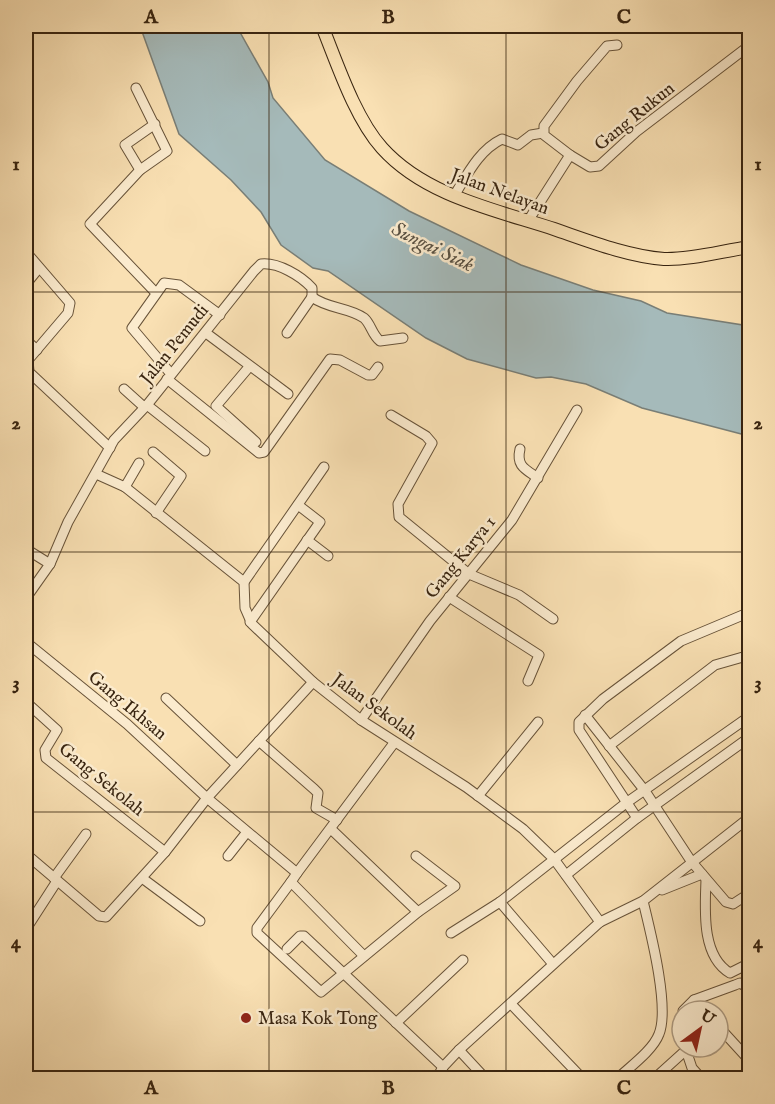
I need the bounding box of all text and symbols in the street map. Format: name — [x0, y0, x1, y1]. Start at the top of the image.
text: A — [143, 5, 159, 30]
text: B — [381, 5, 395, 30]
text: C — [617, 5, 631, 30]
street label: Gang Rukun — [590, 77, 680, 157]
text: 1 — [12, 152, 20, 177]
text: 1 — [754, 152, 762, 177]
street label: Jalan Nelayan — [445, 163, 552, 221]
water label: Sungai Siak — [387, 217, 478, 279]
street label: Jalan Pemudi — [134, 300, 215, 391]
text: 2 — [11, 411, 21, 436]
text: 2 — [753, 411, 763, 436]
street label: Gang Karya 1 — [421, 512, 502, 604]
street label: Gang Ikhsan — [83, 666, 172, 746]
street label: Jalan Sekolah — [325, 667, 422, 746]
text: 3 — [12, 671, 20, 696]
text: 3 — [754, 671, 762, 696]
street label: Gang Sekolah — [53, 738, 149, 822]
text: 4 — [11, 930, 22, 955]
text: 4 — [753, 930, 764, 955]
north arrow — [670, 999, 730, 1059]
text: U — [695, 1005, 719, 1030]
place label: Masa Kok Tong — [258, 1008, 378, 1031]
marker: Masa Kok Tong — [239, 1011, 253, 1025]
text: A — [143, 1076, 159, 1101]
text: B — [381, 1076, 395, 1101]
text: C — [617, 1076, 631, 1101]

